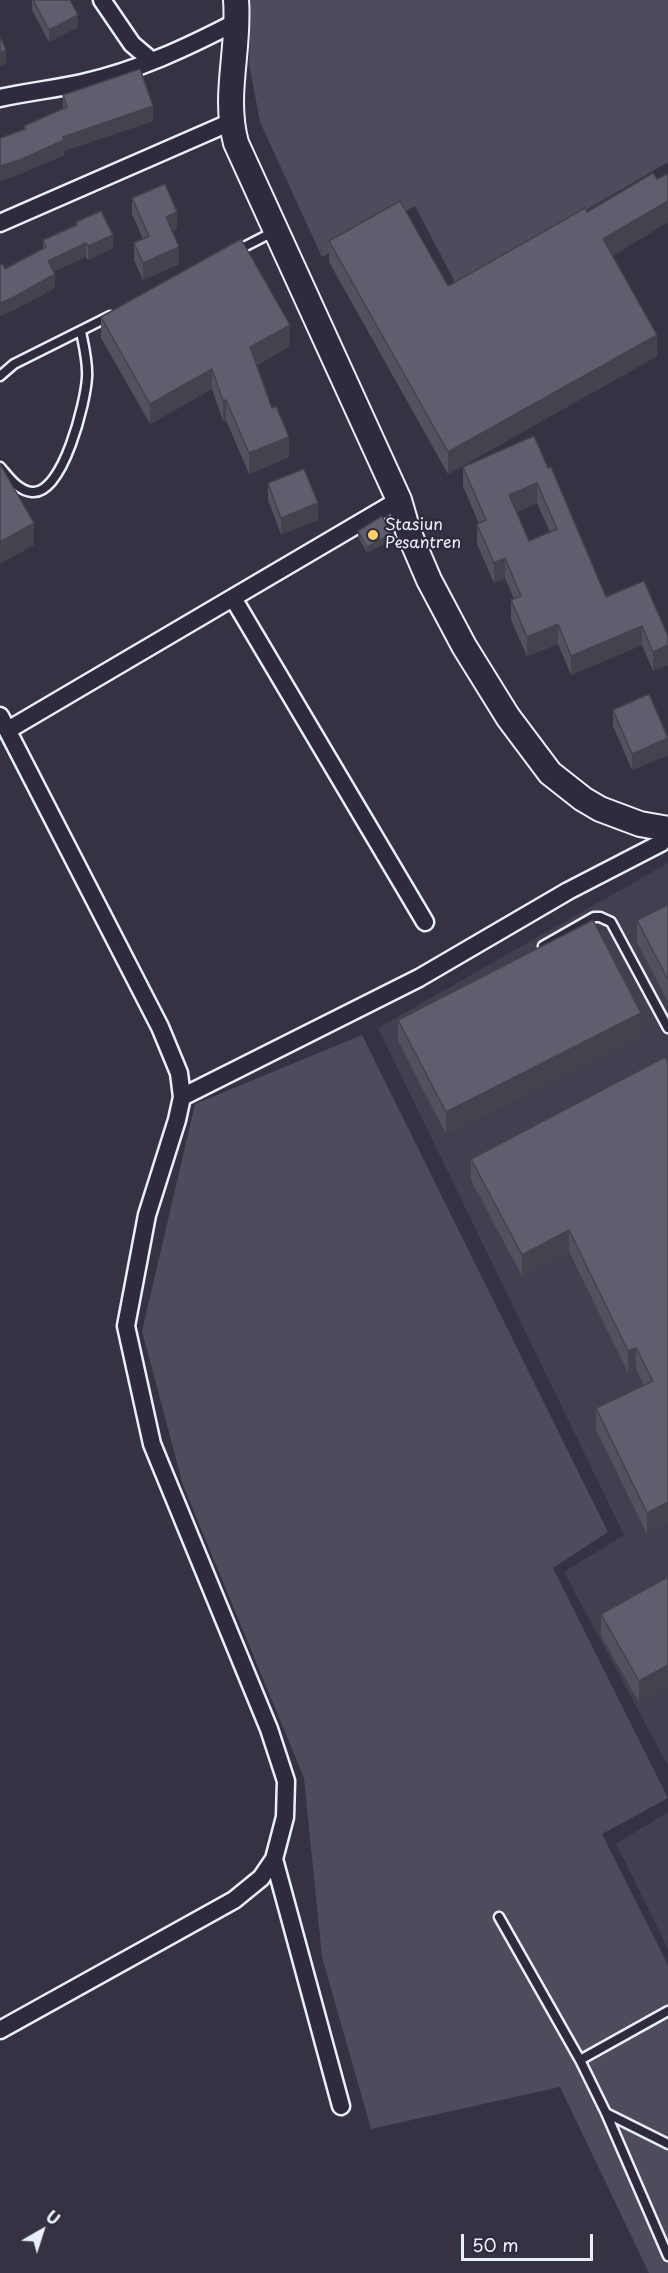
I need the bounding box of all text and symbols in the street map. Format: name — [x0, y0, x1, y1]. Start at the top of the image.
place label: Stasiun Pesantren — [385, 516, 461, 554]
marker: Stasiun Pesantren — [366, 528, 380, 542]
north arrow — [12, 2201, 72, 2261]
text: U — [41, 2204, 66, 2230]
scale bar — [464, 2222, 596, 2260]
text: 50 m — [472, 2231, 519, 2258]

